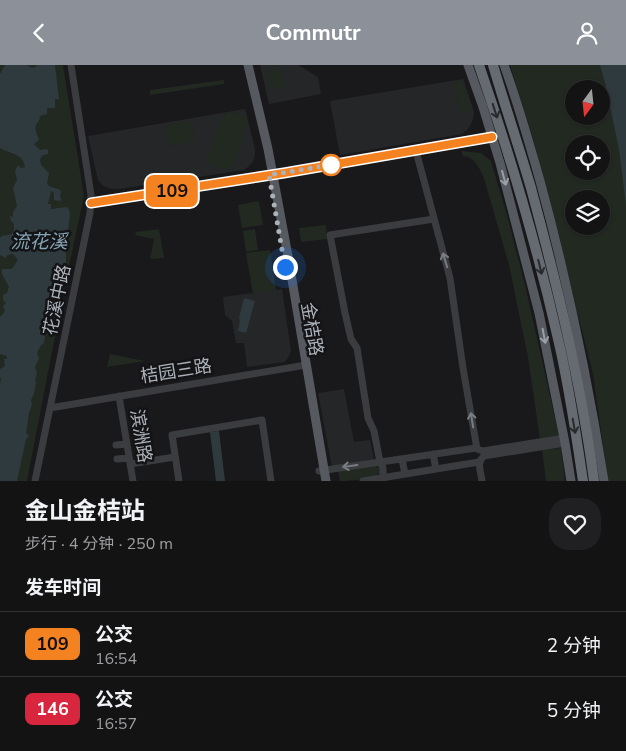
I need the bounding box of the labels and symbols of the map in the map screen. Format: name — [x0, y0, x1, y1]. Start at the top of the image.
north arrow — [565, 80, 610, 125]
one-way arrow — [491, 103, 500, 118]
unlabelled marker — [320, 154, 342, 176]
one-way arrow — [500, 170, 509, 186]
line badge: 109 — [143, 175, 201, 207]
water label: 流花溪 — [10, 229, 69, 255]
one-way arrow — [439, 252, 449, 268]
your location — [273, 255, 298, 280]
one-way arrow — [536, 259, 545, 275]
street label: 花溪中路 — [38, 262, 76, 338]
street label: 金桔路 — [295, 300, 329, 358]
one-way arrow — [539, 327, 549, 343]
street label: 桔园三路 — [139, 354, 213, 388]
street label: 滨洲路 — [125, 407, 157, 465]
one-way arrow — [466, 412, 476, 428]
one-way arrow — [570, 417, 580, 433]
one-way arrow — [342, 462, 358, 472]

